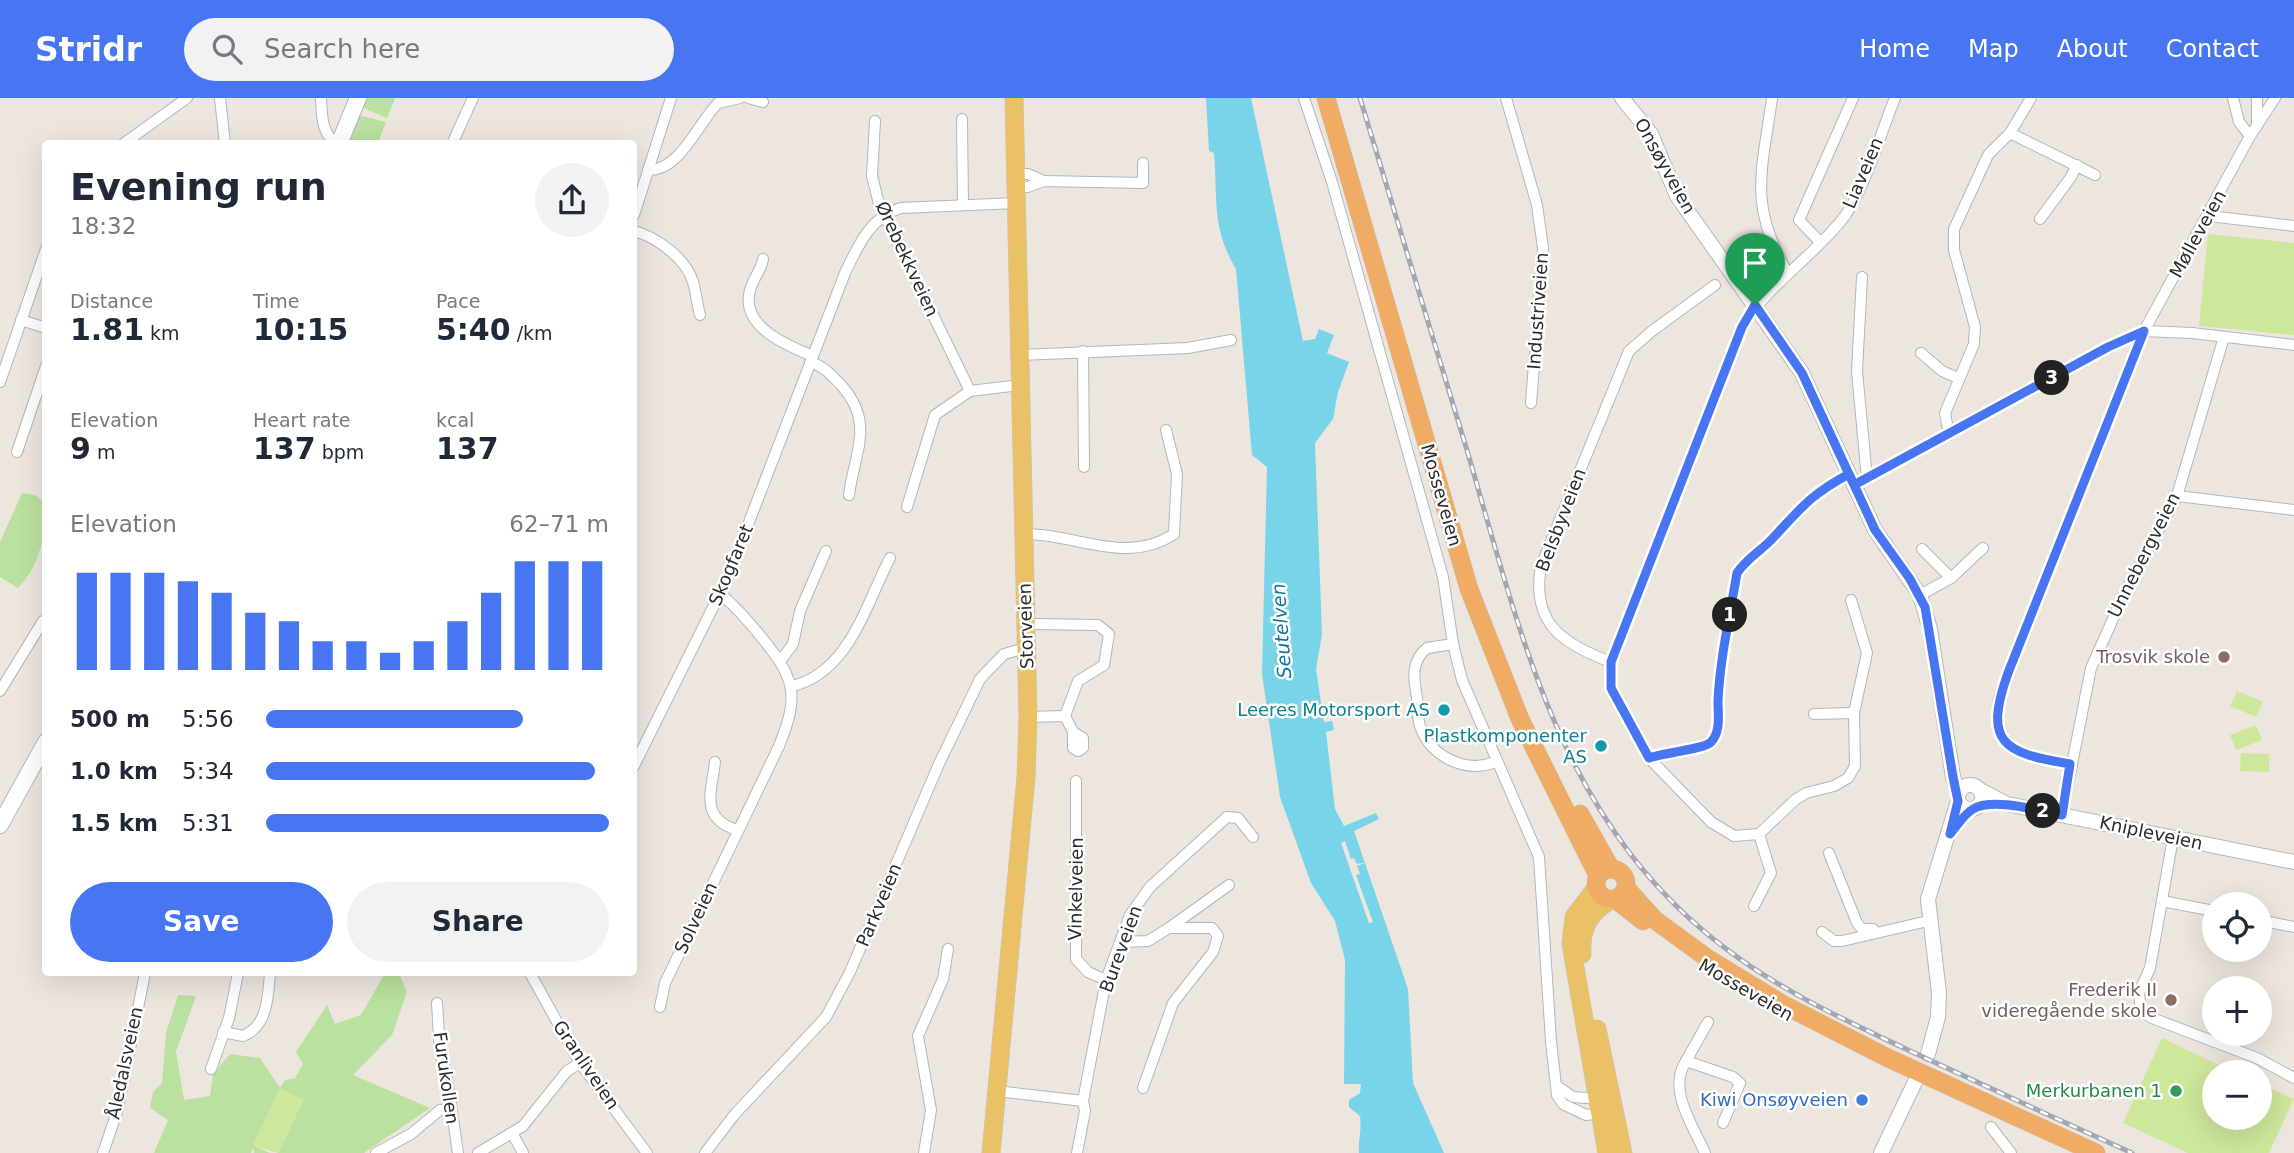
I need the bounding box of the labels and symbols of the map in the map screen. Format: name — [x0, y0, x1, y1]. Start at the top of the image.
street label: Onsøyveien — [1631, 114, 1700, 217]
street label: Liaveien — [1838, 134, 1887, 212]
street label: Mølleveien — [2165, 186, 2230, 281]
street label: Ørebekkveien — [872, 198, 943, 320]
pin — [1725, 233, 1785, 305]
street label: Industriveien — [1523, 252, 1552, 370]
pin: 3 — [2035, 360, 2070, 396]
street label: Mosseveien — [1417, 441, 1466, 549]
street label: Belsbyveien — [1531, 465, 1590, 575]
street label: Unnebergveien — [2103, 489, 2184, 621]
street label: Skogfaret — [704, 521, 757, 609]
street label: Storveien — [1014, 583, 1037, 669]
water label: Seutelven — [1267, 583, 1295, 679]
pin: 1 — [1712, 598, 1748, 632]
place label: Trosvik skole — [2095, 646, 2210, 667]
marker: Trosvik skole — [2216, 649, 2232, 665]
place label: Leeres Motorsport AS — [1237, 699, 1430, 720]
marker: Leeres Motorsport AS — [1436, 702, 1452, 718]
place label: Plastkomponenter AS — [1423, 725, 1588, 767]
marker: Plastkomponenter AS — [1593, 738, 1609, 754]
pin: 2 — [2025, 794, 2060, 828]
street label: Knipleveien — [2098, 811, 2205, 854]
street label: Vinkelveien — [1064, 837, 1087, 941]
street label: Parkveien — [852, 860, 905, 949]
street label: Solveien — [670, 879, 721, 957]
street label: Bureveien — [1095, 902, 1146, 995]
street label: Mosseveien — [1695, 954, 1797, 1025]
place label: Frederik II videregående skole — [1981, 979, 2157, 1021]
marker: Frederik II videregående skole — [2163, 992, 2179, 1008]
street label: Åledalsveien — [102, 1005, 147, 1121]
street label: Granliveien — [549, 1016, 624, 1113]
street label: Furukollen — [430, 1030, 463, 1125]
place label: Merkurbanen 1 — [2026, 1080, 2162, 1101]
marker: Merkurbanen 1 — [2168, 1083, 2184, 1099]
place label: Kiwi Onsøyveien — [1700, 1089, 1848, 1110]
marker: Kiwi Onsøyveien — [1854, 1092, 1870, 1108]

